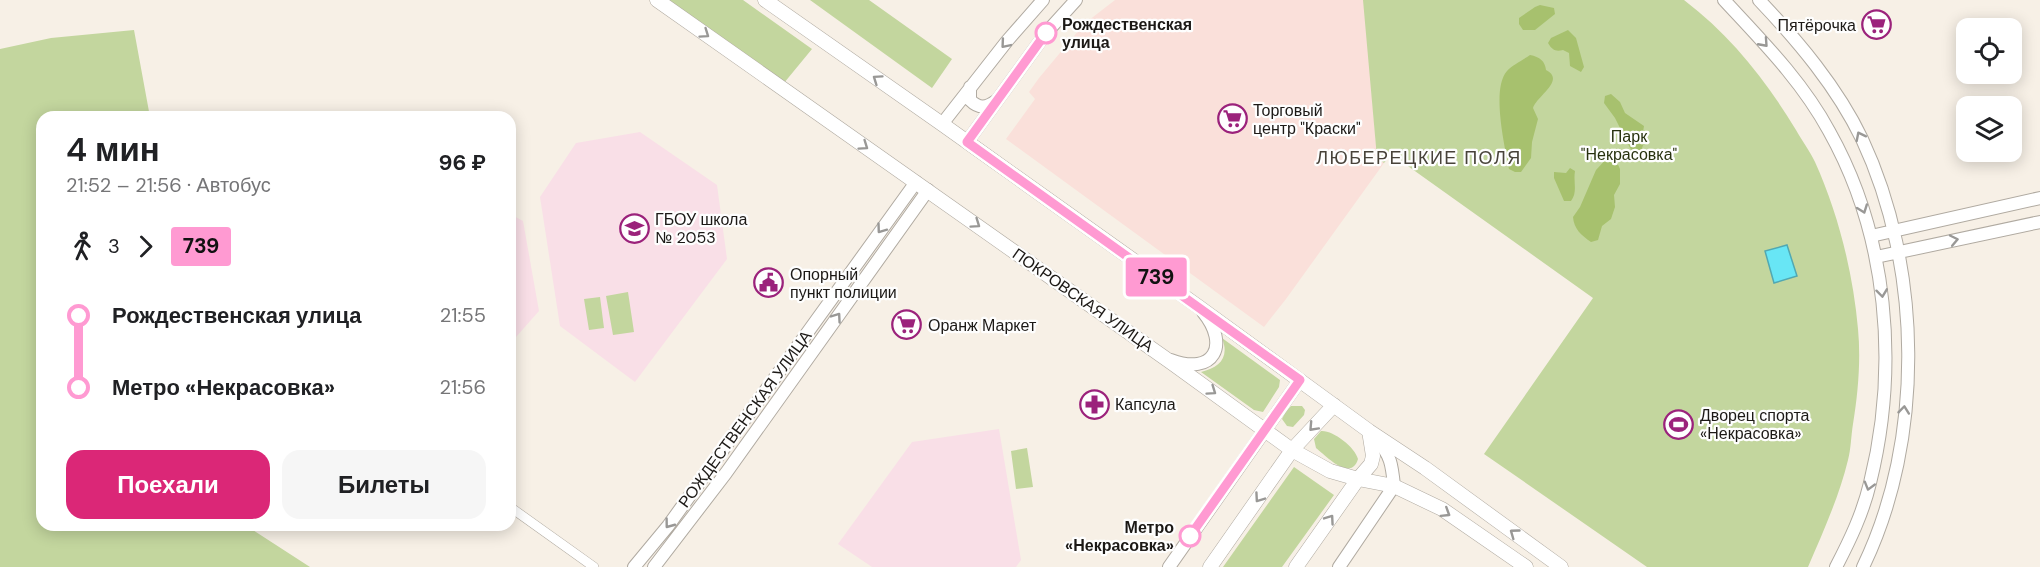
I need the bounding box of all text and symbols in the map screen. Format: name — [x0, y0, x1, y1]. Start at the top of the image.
supermarket icon: Пятёрочка — [1861, 9, 1893, 41]
place label: Рождественская улица — [1062, 14, 1192, 53]
place label: Пятёрочка — [1778, 15, 1856, 36]
map controls — [1956, 18, 2022, 162]
button: locate — [1956, 18, 2022, 84]
marker: Рождественская улица — [1035, 22, 1057, 44]
one-way arrow — [698, 27, 709, 38]
one-way arrow — [1757, 36, 1768, 47]
one-way arrow — [1001, 37, 1012, 48]
one-way arrow — [872, 75, 883, 86]
button: layers — [1956, 96, 2022, 162]
place label: Торговый центр "Краски" — [1253, 100, 1361, 139]
supermarket icon: Торговый центр "Краски" — [1216, 103, 1248, 135]
park label: Парк "Некрасовка" — [1581, 126, 1678, 165]
text: 4 мин — [66, 128, 160, 171]
one-way arrow — [1855, 131, 1867, 142]
one-way arrow — [858, 139, 869, 150]
district label: ЛЮБЕРЕЦКИЕ ПОЛЯ — [1316, 146, 1522, 170]
text: 96 ₽ — [439, 148, 486, 177]
text: 21:52 – 21:56 · Автобус — [66, 172, 271, 198]
one-way arrow — [1855, 203, 1868, 214]
place label: ГБОУ школа № 2053 — [655, 209, 747, 248]
school or university icon: ГБОУ школа № 2053 — [618, 212, 650, 244]
one-way arrow — [969, 217, 980, 228]
one-way arrow — [878, 223, 889, 234]
icon: walk — [66, 230, 99, 263]
icon: forward — [129, 230, 162, 263]
text: 739 — [183, 232, 219, 260]
text: 3 — [108, 233, 120, 259]
one-way arrow — [1948, 235, 1958, 248]
street label: ПОКРОВСКАЯ УЛИЦА — [1008, 243, 1158, 357]
line badge: 739 — [1122, 258, 1190, 296]
text: 739 — [1138, 263, 1174, 291]
place label: Опорный пункт полиции — [790, 264, 897, 303]
public building icon: Опорный пункт полиции — [753, 267, 785, 299]
one-way arrow — [1875, 288, 1887, 298]
text: Рождественская улица — [112, 301, 362, 330]
text: 21:55 — [440, 302, 486, 328]
supermarket icon: Оранж Маркет — [891, 309, 923, 341]
one-way arrow — [830, 312, 841, 323]
place label: Оранж Маркет — [928, 315, 1037, 336]
street label: РОЖДЕСТВЕНСКАЯ УЛИЦА — [674, 326, 817, 512]
text: Метро «Некрасовка» — [112, 373, 335, 402]
text: 21:56 — [439, 374, 486, 400]
one-way arrow — [1205, 384, 1216, 395]
pharmacy icon: Капсула — [1078, 388, 1110, 420]
place label: Капсула — [1115, 394, 1176, 415]
place label: Дворец спорта «Некрасовка» — [1700, 405, 1810, 444]
one-way arrow — [1897, 406, 1910, 415]
sports icon: Дворец спорта «Некрасовка» — [1663, 408, 1695, 440]
one-way arrow — [1309, 421, 1320, 431]
button: Поехали — [66, 450, 270, 519]
button: Билеты — [282, 450, 486, 519]
one-way arrow — [1864, 481, 1876, 491]
one-way arrow — [1255, 491, 1266, 502]
one-way arrow — [1440, 505, 1450, 517]
one-way arrow — [1323, 515, 1334, 526]
one-way arrow — [666, 517, 677, 528]
place label: Метро «Некрасовка» — [1065, 517, 1174, 556]
marker: Метро «Некрасовка» — [1179, 525, 1201, 547]
one-way arrow — [1509, 529, 1520, 540]

